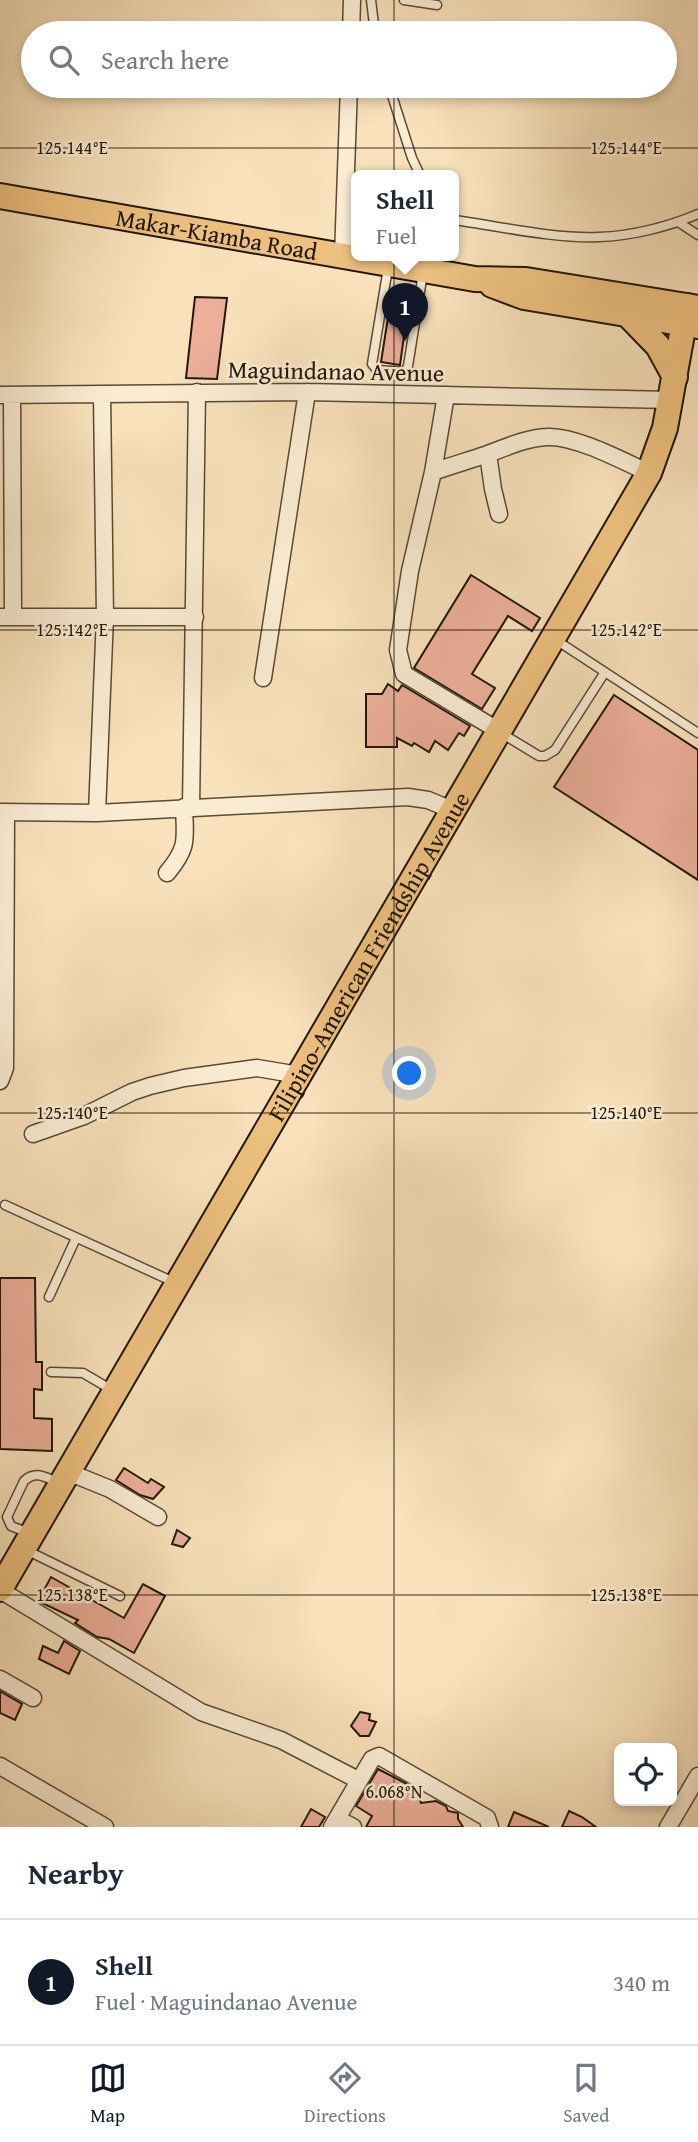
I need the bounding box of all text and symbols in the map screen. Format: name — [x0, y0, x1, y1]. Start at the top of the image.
search box — [21, 21, 677, 98]
text: Search here — [101, 40, 229, 79]
icon: search — [45, 41, 83, 79]
text: 125.144°E — [36, 134, 108, 161]
text: 125.144°E — [590, 134, 662, 161]
popup — [351, 170, 459, 261]
text: Shell — [376, 180, 434, 219]
street label: Makar-Kiamba Road — [113, 199, 320, 269]
text: Fuel — [376, 219, 417, 252]
pin: 1 — [382, 283, 428, 341]
street label: Maguindanao Avenue — [228, 352, 444, 390]
text: 125.142°E — [36, 616, 108, 643]
text: 125.142°E — [590, 616, 662, 643]
street label: Filipino-American Friendship Avenue — [258, 785, 478, 1128]
your location — [392, 1056, 426, 1090]
text: 125.140°E — [36, 1099, 108, 1126]
text: 125.140°E — [590, 1099, 662, 1126]
text: 125.138°E — [36, 1581, 108, 1608]
text: 125.138°E — [590, 1581, 662, 1608]
map controls — [614, 1743, 677, 1806]
button: locate — [614, 1743, 677, 1806]
text: 6.068°N — [365, 1778, 423, 1805]
text: Nearby — [28, 1851, 124, 1895]
text: Shell — [95, 1946, 153, 1985]
text: 1 — [45, 1966, 57, 1999]
text: 340 m — [613, 1966, 670, 1999]
text: Fuel · Maguindanao Avenue — [95, 1985, 357, 2018]
tab: Map — [89, 2059, 127, 2129]
tab: Directions — [304, 2059, 386, 2129]
tab: Saved — [563, 2059, 609, 2129]

